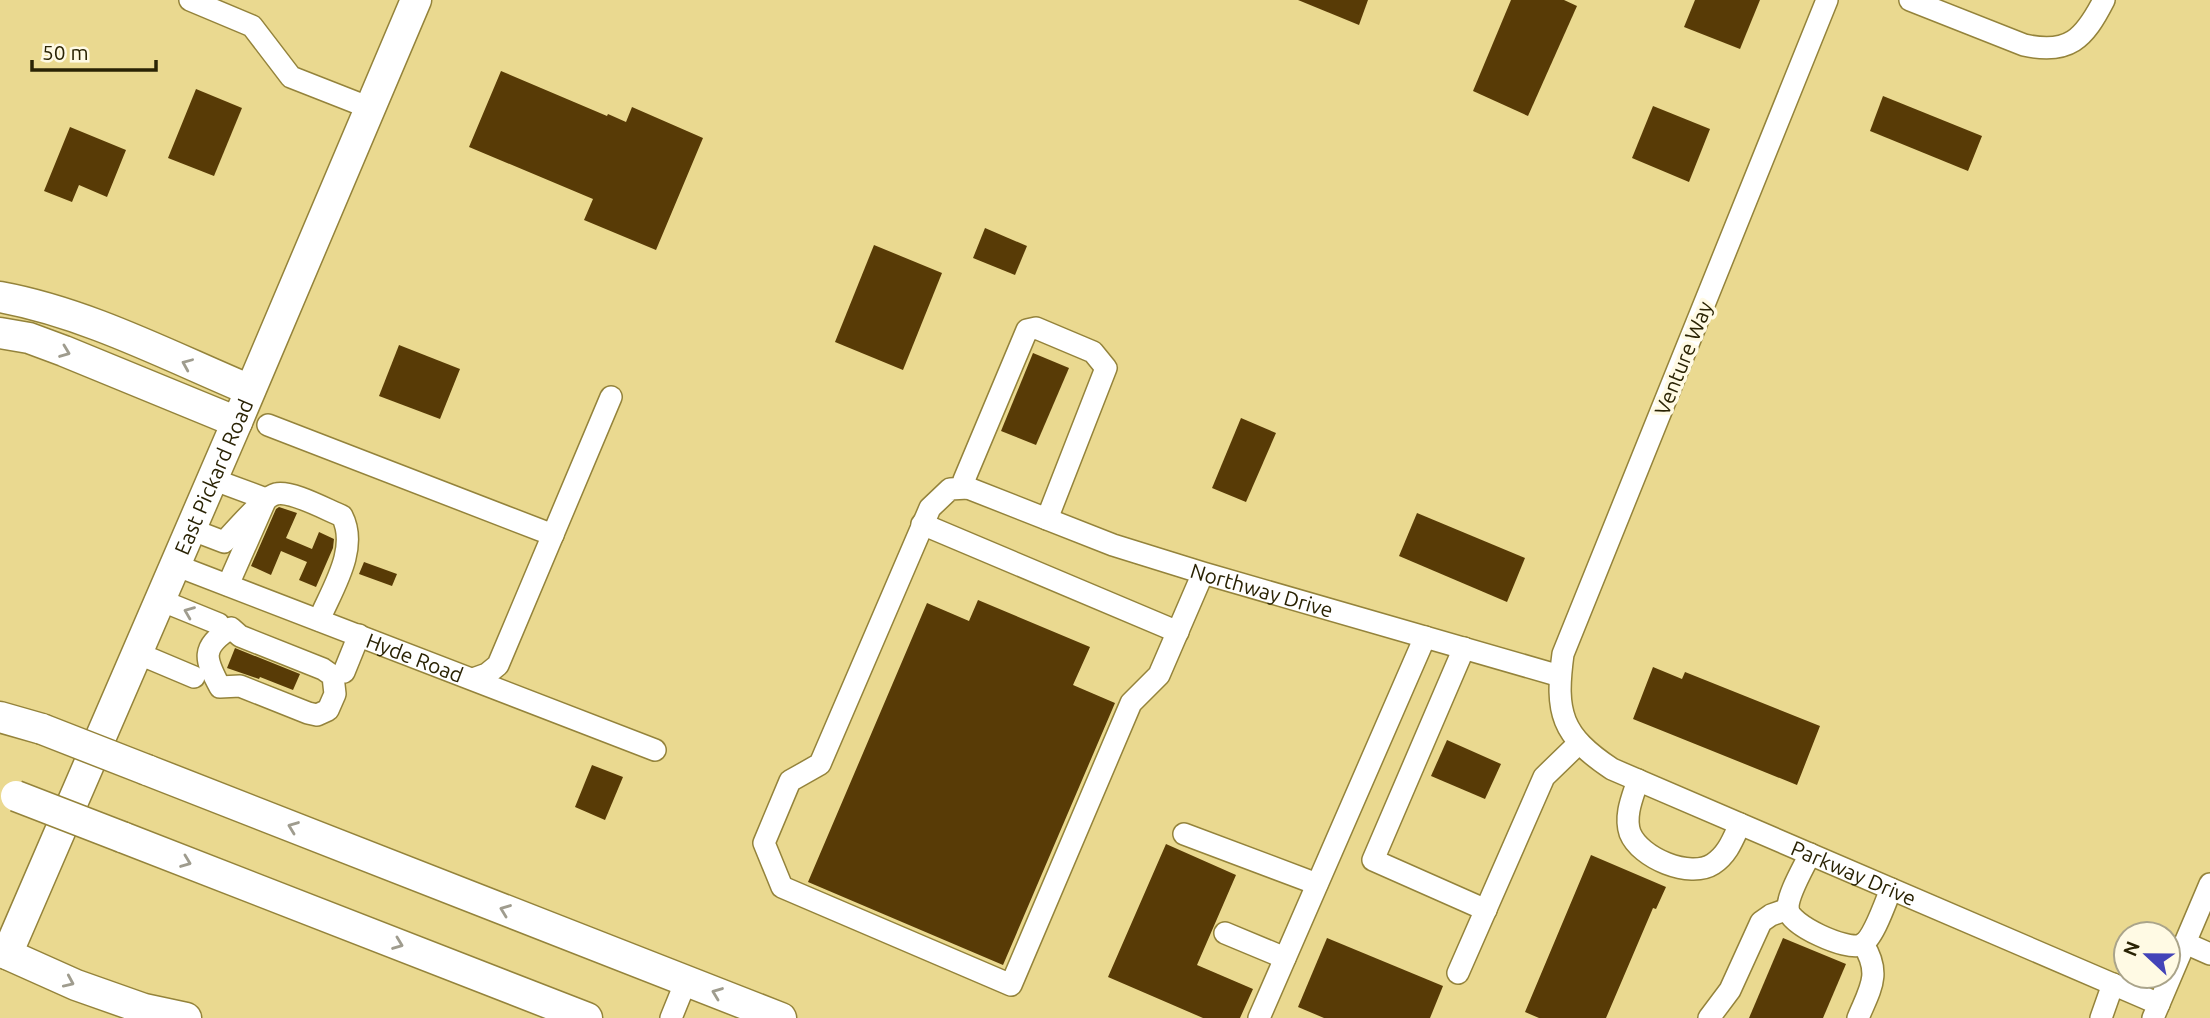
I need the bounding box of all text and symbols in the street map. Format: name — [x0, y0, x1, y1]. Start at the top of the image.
scale bar — [32, 28, 156, 72]
text: 50 m — [42, 40, 89, 64]
street label: Venture Way — [1649, 298, 1717, 418]
one-way arrow — [59, 343, 71, 357]
one-way arrow — [182, 358, 195, 372]
street label: East Pickard Road — [169, 395, 257, 558]
street label: Northway Drive — [1188, 558, 1336, 622]
one-way arrow — [184, 606, 196, 620]
street label: Hyde Road — [363, 628, 467, 687]
one-way arrow — [288, 822, 300, 836]
street label: Parkway Drive — [1788, 835, 1920, 910]
one-way arrow — [179, 853, 191, 867]
one-way arrow — [500, 905, 512, 919]
north arrow — [2112, 920, 2182, 990]
one-way arrow — [391, 936, 403, 950]
text: N — [2118, 938, 2144, 959]
one-way arrow — [62, 974, 75, 988]
one-way arrow — [712, 988, 724, 1002]

